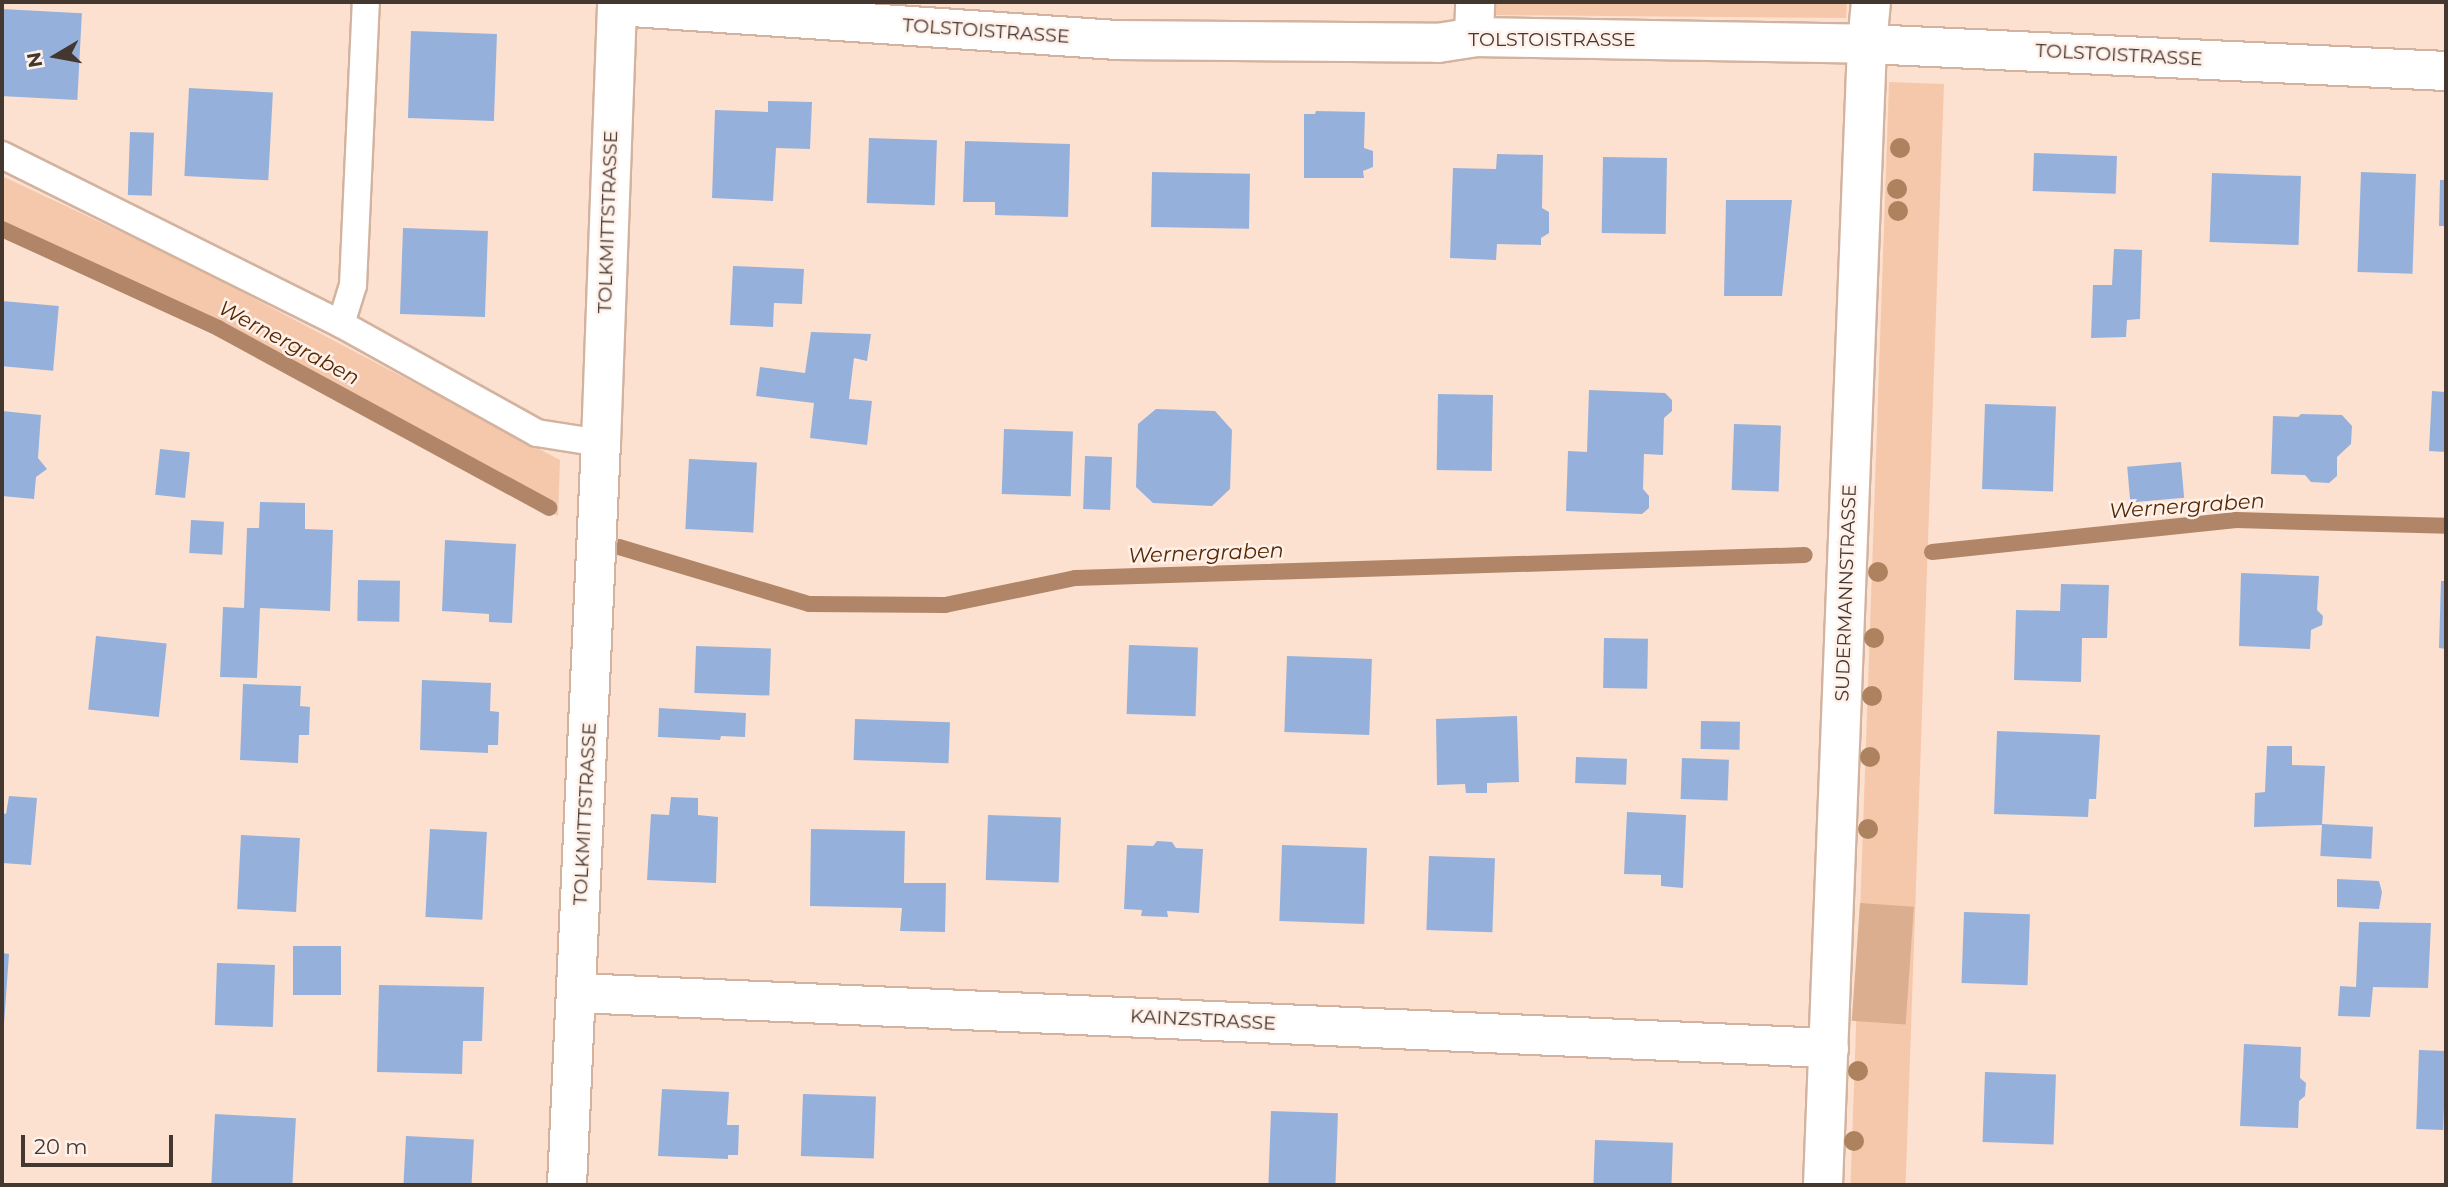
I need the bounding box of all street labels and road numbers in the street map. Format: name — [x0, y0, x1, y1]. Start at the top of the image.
street label: TOLSTOISTRASSE — [902, 14, 1070, 48]
street label: TOLSTOISTRASSE — [1468, 29, 1636, 51]
street label: TOLSTOISTRASSE — [2035, 39, 2203, 71]
street label: TOLKMITTSTRASSE — [593, 130, 623, 314]
street label: SUDERMANNSTRASSE — [1831, 484, 1861, 702]
street label: TOLKMITTSTRASSE — [569, 722, 601, 906]
street label: KAINZSTRASSE — [1129, 1005, 1277, 1035]

